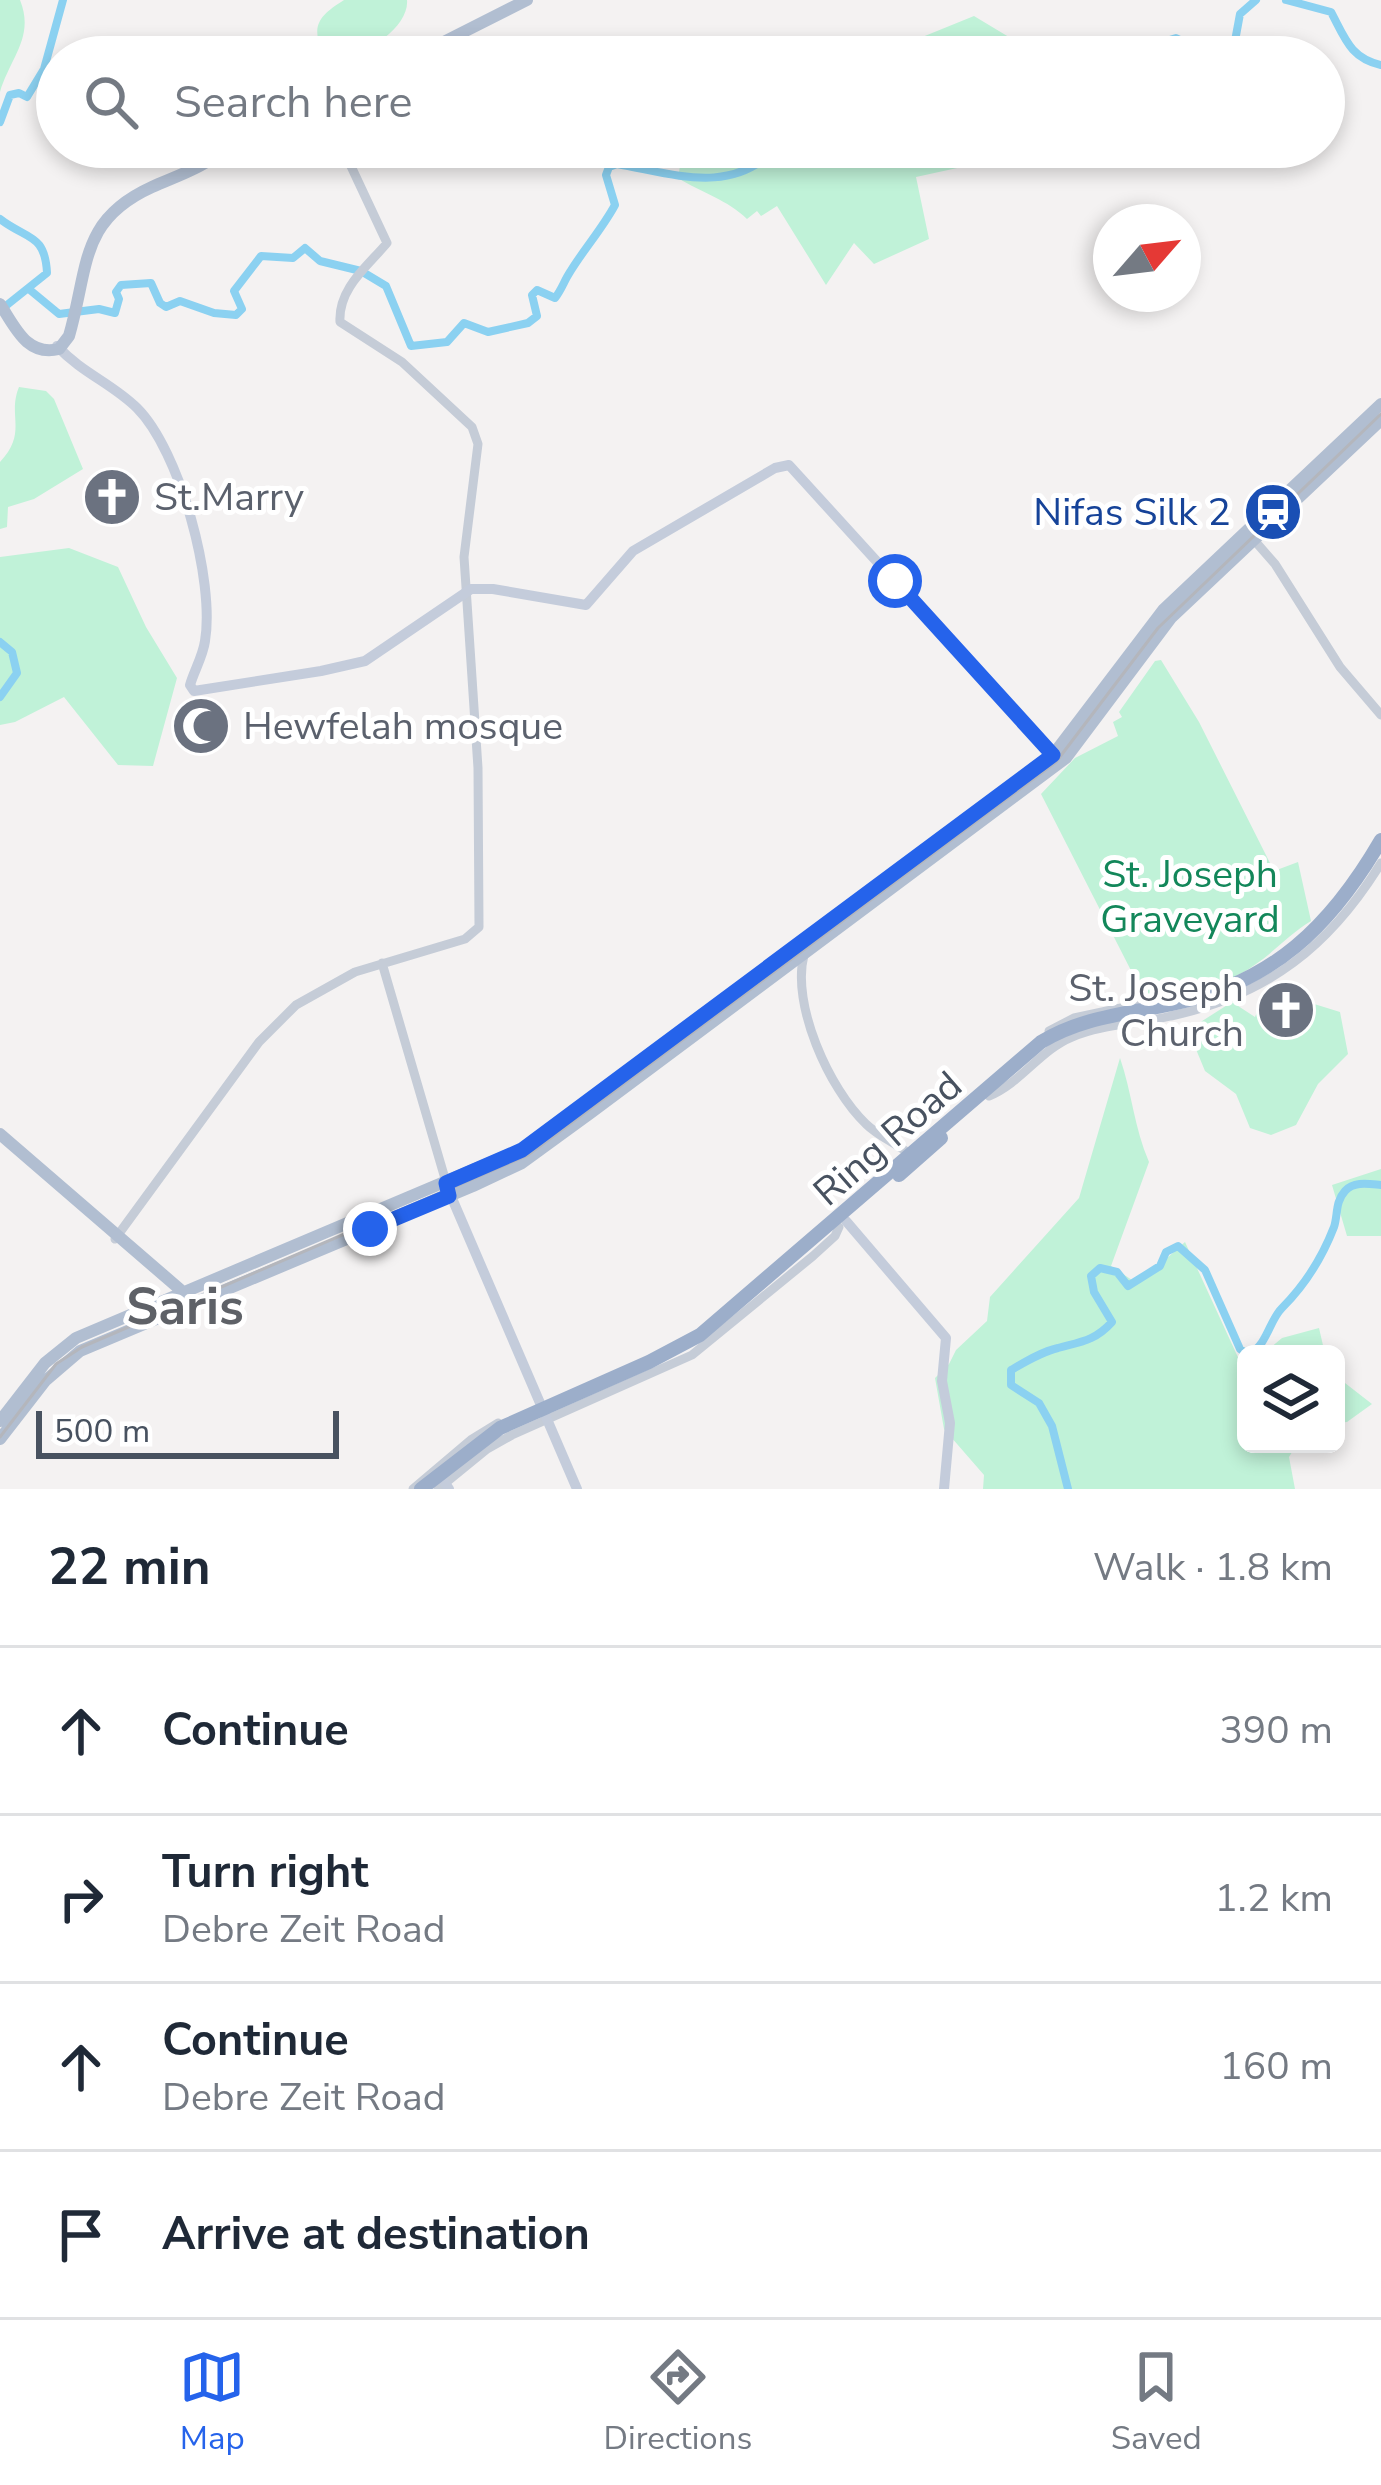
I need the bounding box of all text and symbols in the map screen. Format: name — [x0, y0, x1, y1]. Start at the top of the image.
search box — [36, 36, 1345, 168]
icon: search — [78, 69, 144, 135]
text: Search here — [174, 72, 413, 133]
north arrow — [1093, 204, 1201, 312]
church icon: St.Marry — [81, 466, 143, 528]
place label: St.Marry — [154, 471, 304, 524]
station icon: Nifas Silk 2 — [1242, 481, 1304, 543]
place label: Nifas Silk 2 — [1033, 486, 1231, 539]
route start — [868, 554, 922, 608]
mosque icon: Hewfelah mosque — [170, 695, 232, 757]
place label: Hewfelah mosque — [243, 700, 563, 753]
park label: St. Joseph Graveyard — [1100, 848, 1280, 946]
place label: St. Joseph Church — [1068, 962, 1244, 1060]
church icon: St. Joseph Church — [1255, 979, 1317, 1041]
street label: Ring Road — [802, 1060, 974, 1218]
route end — [343, 1202, 397, 1256]
district label: Saris — [126, 1272, 244, 1342]
map controls — [1237, 1345, 1345, 1453]
button: layers — [1237, 1345, 1345, 1453]
scale bar — [36, 1405, 339, 1458]
text: 500 m — [54, 1409, 150, 1454]
text: 22 min — [48, 1532, 211, 1602]
text: Walk · 1.8 km — [1093, 1541, 1333, 1594]
icon: ahead — [48, 1698, 114, 1764]
text: Continue — [162, 1700, 349, 1761]
text: 390 m — [1219, 1704, 1333, 1757]
text: Turn right — [162, 1842, 369, 1903]
icon: right — [48, 1866, 114, 1932]
text: 1.2 km — [1214, 1872, 1333, 1925]
text: Debre Zeit Road — [162, 1903, 446, 1956]
text: Continue — [162, 2010, 349, 2071]
icon: ahead — [48, 2034, 114, 2100]
text: 160 m — [1219, 2040, 1333, 2093]
text: Debre Zeit Road — [162, 2071, 446, 2124]
icon: arrive — [48, 2202, 114, 2268]
text: Arrive at destination — [162, 2204, 590, 2265]
tab: Map — [179, 2344, 245, 2461]
tab: Directions — [604, 2344, 752, 2461]
tab: Saved — [1111, 2344, 1202, 2461]

